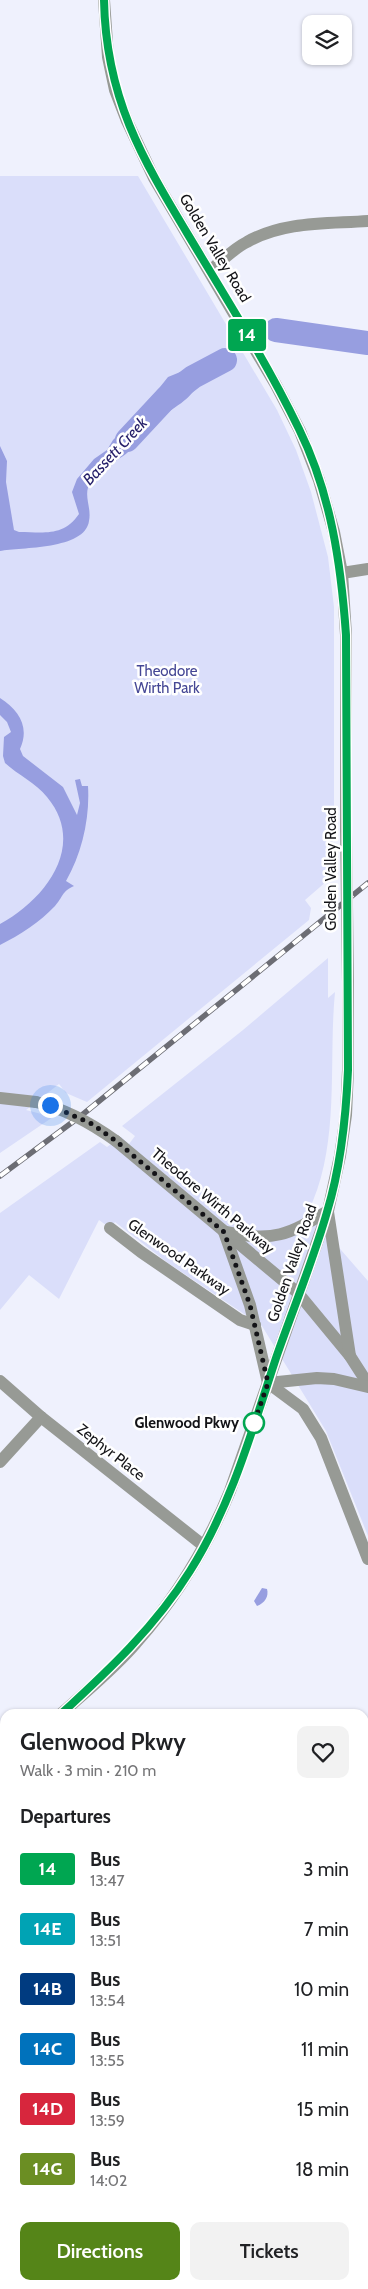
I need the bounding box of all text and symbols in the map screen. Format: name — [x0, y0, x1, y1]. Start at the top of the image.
map controls — [302, 15, 352, 65]
button: layers — [302, 15, 352, 65]
street label: Golden Valley Road — [176, 191, 254, 305]
line badge: 14 — [224, 319, 270, 351]
text: 14 — [238, 324, 256, 346]
water label: Bassett Creek — [79, 412, 152, 489]
park label: Theodore Wirth Park — [134, 662, 200, 697]
street label: Golden Valley Road — [322, 807, 340, 931]
your location — [38, 1093, 63, 1118]
street label: Theodore Wirth Parkway — [148, 1144, 278, 1258]
street label: Golden Valley Road — [263, 1202, 321, 1324]
street label: Glenwood Parkway — [124, 1215, 234, 1299]
marker: Glenwood Pkwy — [243, 1412, 265, 1434]
place label: Glenwood Pkwy — [135, 1414, 240, 1432]
street label: Zephyr Place — [74, 1420, 149, 1484]
button: heart — [297, 1726, 349, 1778]
text: Glenwood Pkwy — [20, 1727, 186, 1756]
text: Walk · 3 min · 210 m — [20, 1761, 156, 1780]
text: Departures — [20, 1805, 111, 1828]
text: Bus — [90, 1848, 120, 1871]
text: 14 — [39, 1858, 56, 1880]
text: 3 min — [303, 1858, 349, 1881]
text: 13:47 — [90, 1871, 125, 1890]
text: Bus — [90, 1908, 120, 1931]
text: 14E — [33, 1918, 62, 1940]
text: 7 min — [304, 1918, 349, 1941]
text: 13:51 — [90, 1931, 121, 1950]
text: Bus — [90, 1968, 120, 1991]
text: 14B — [33, 1978, 62, 2000]
text: 10 min — [294, 1978, 349, 2001]
text: 13:54 — [90, 1991, 125, 2010]
text: Bus — [90, 2028, 120, 2051]
text: 14C — [33, 2038, 62, 2060]
text: 11 min — [301, 2038, 349, 2061]
text: 13:55 — [90, 2051, 125, 2070]
text: Bus — [90, 2088, 120, 2111]
text: 14D — [32, 2098, 63, 2120]
text: 15 min — [297, 2098, 349, 2121]
text: 13:59 — [90, 2111, 125, 2130]
text: Bus — [90, 2148, 120, 2171]
text: 14G — [33, 2158, 62, 2180]
text: 18 min — [296, 2158, 349, 2181]
text: 14:02 — [90, 2171, 127, 2190]
button: Directions — [20, 2222, 180, 2280]
button: Tickets — [190, 2222, 349, 2280]

